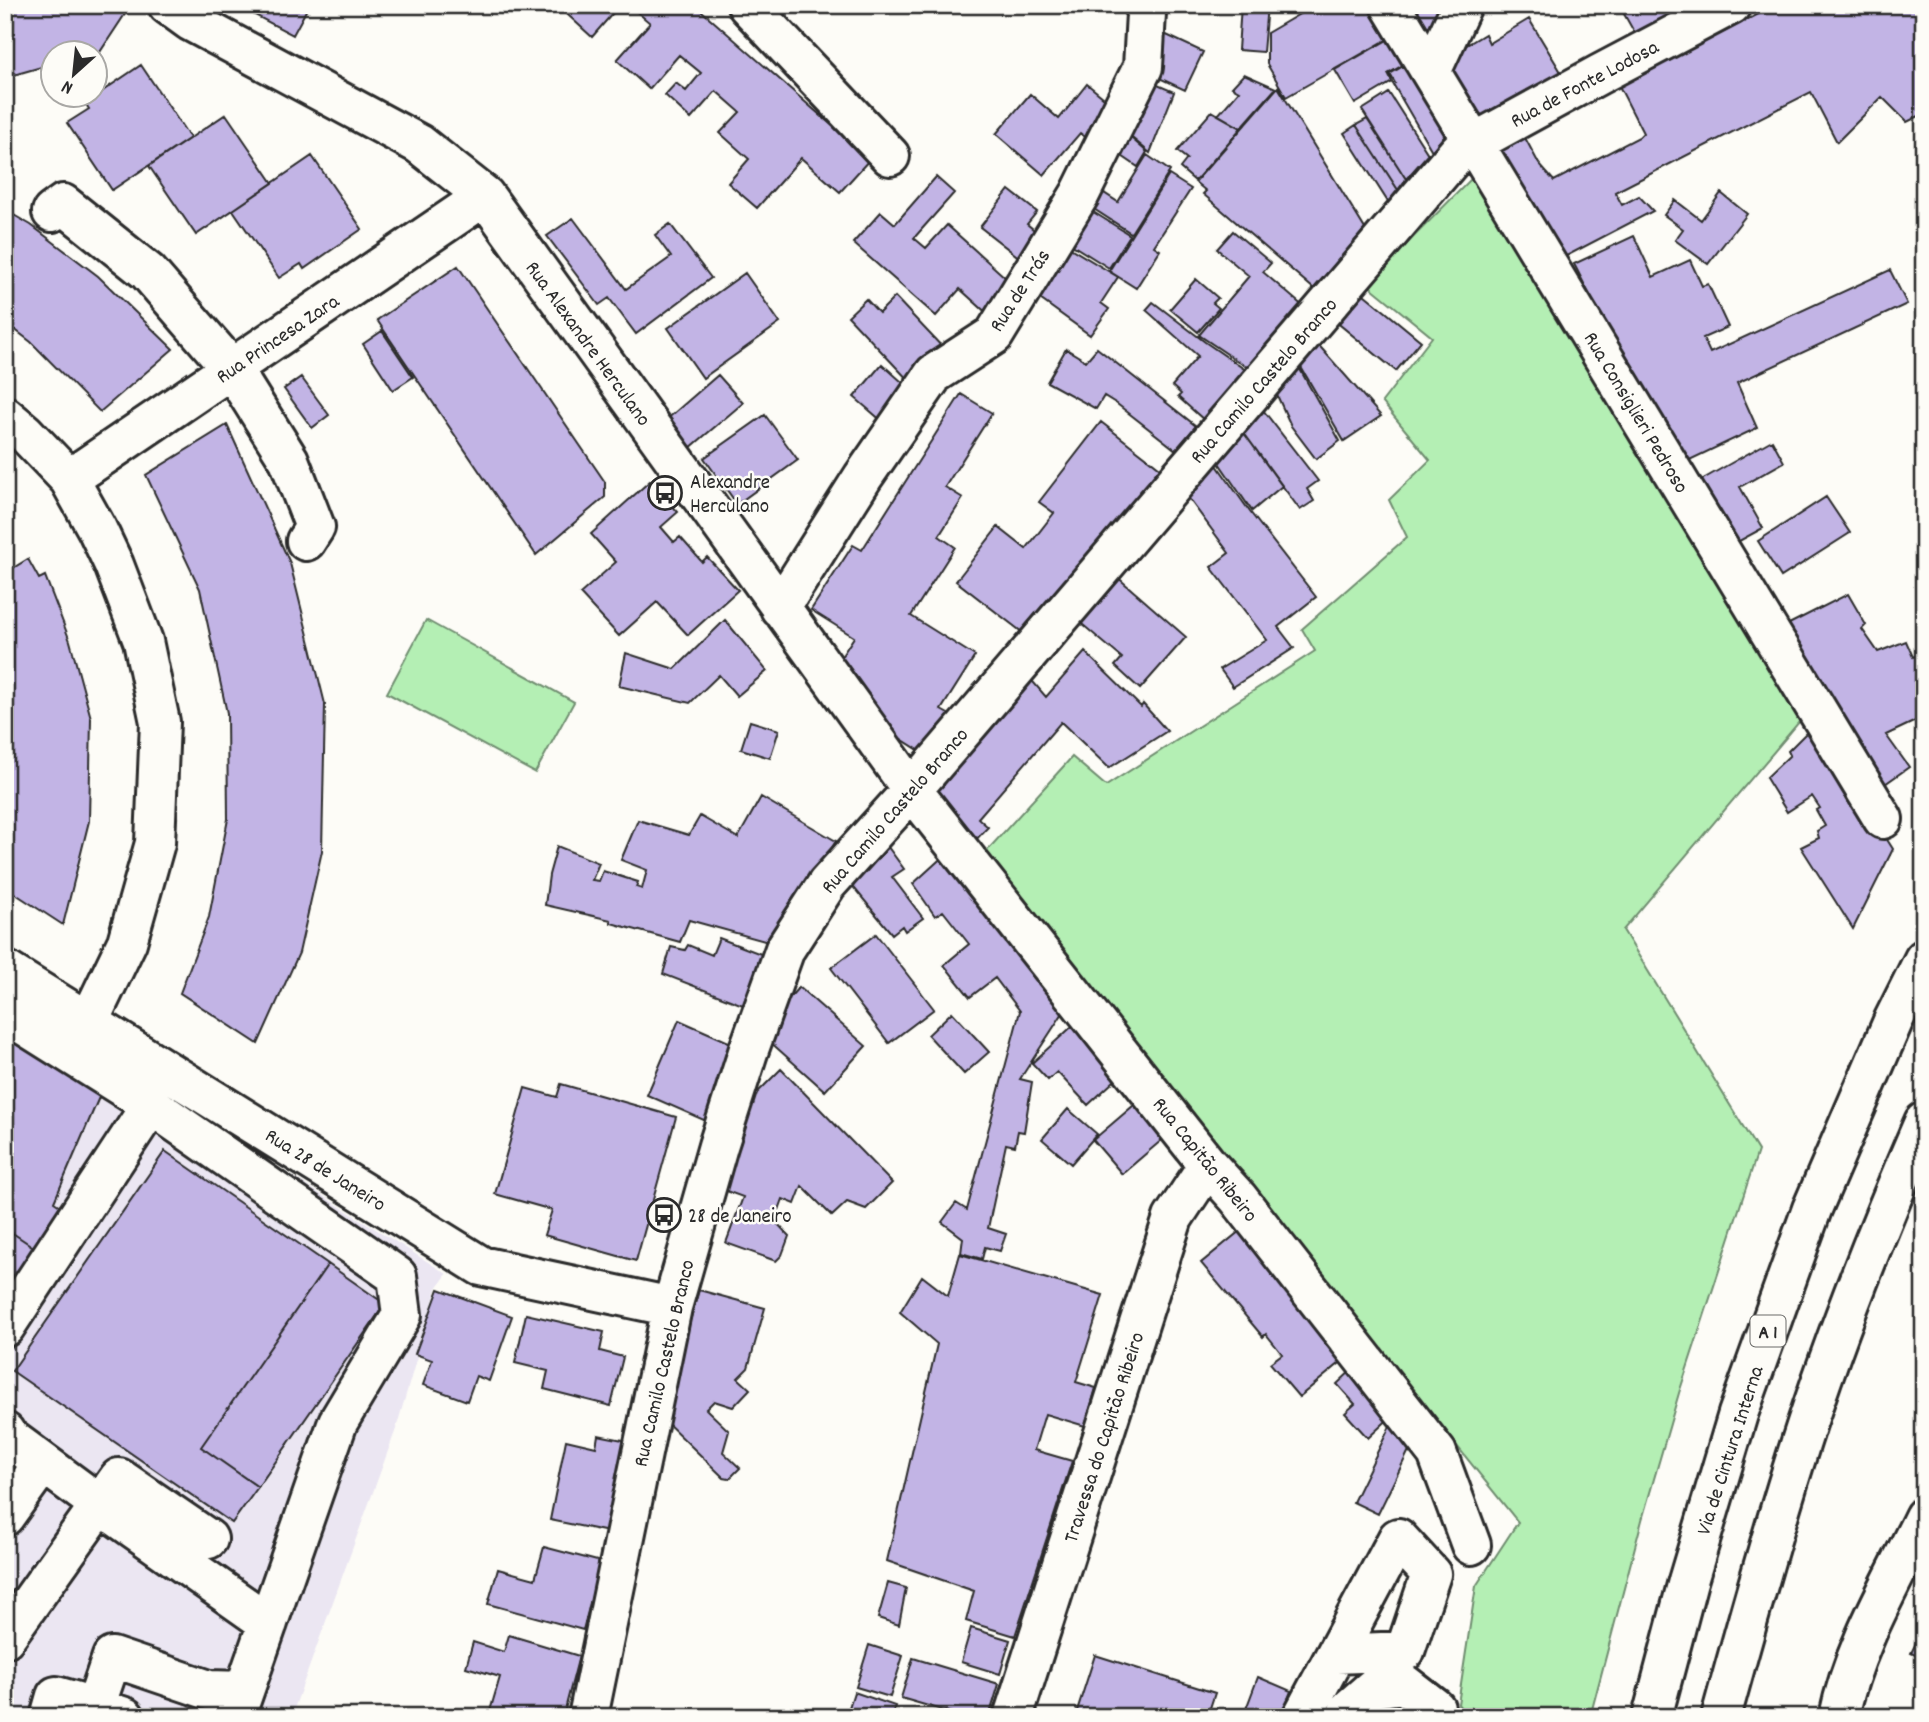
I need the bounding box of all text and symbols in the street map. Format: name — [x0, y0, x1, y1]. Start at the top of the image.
street label: Rua de Fonte Lodosa — [1506, 33, 1666, 137]
north arrow — [38, 38, 108, 108]
text: N — [58, 72, 78, 100]
street label: Rua de Trás — [984, 244, 1060, 339]
street label: Rua Alexandre Herculano — [516, 256, 657, 434]
street label: Rua Princesa Zara — [211, 288, 347, 393]
street label: Rua Camilo Castelo Branco — [1184, 292, 1346, 472]
street label: Rua Consiglieri Pedroso — [1574, 327, 1695, 500]
place label: Alexandre Herculano — [690, 469, 770, 523]
bus stop icon: Alexandre Herculano — [646, 474, 684, 512]
street label: Rua Camilo Castelo Branco — [815, 722, 977, 902]
street label: Rua Capitão Ribeiro — [1144, 1092, 1264, 1230]
street label: Rua 28 de Janeiro — [258, 1122, 391, 1221]
bus stop icon: 28 de Janeiro — [645, 1196, 683, 1234]
place label: 28 de Janeiro — [688, 1203, 792, 1233]
street label: Rua Camilo Castelo Branco — [627, 1257, 704, 1470]
road number: A 1 — [1750, 1316, 1786, 1346]
street label: Travessa do Capitão Ribeiro — [1058, 1329, 1154, 1547]
street label: Via de Cintura Interna — [1690, 1361, 1774, 1539]

